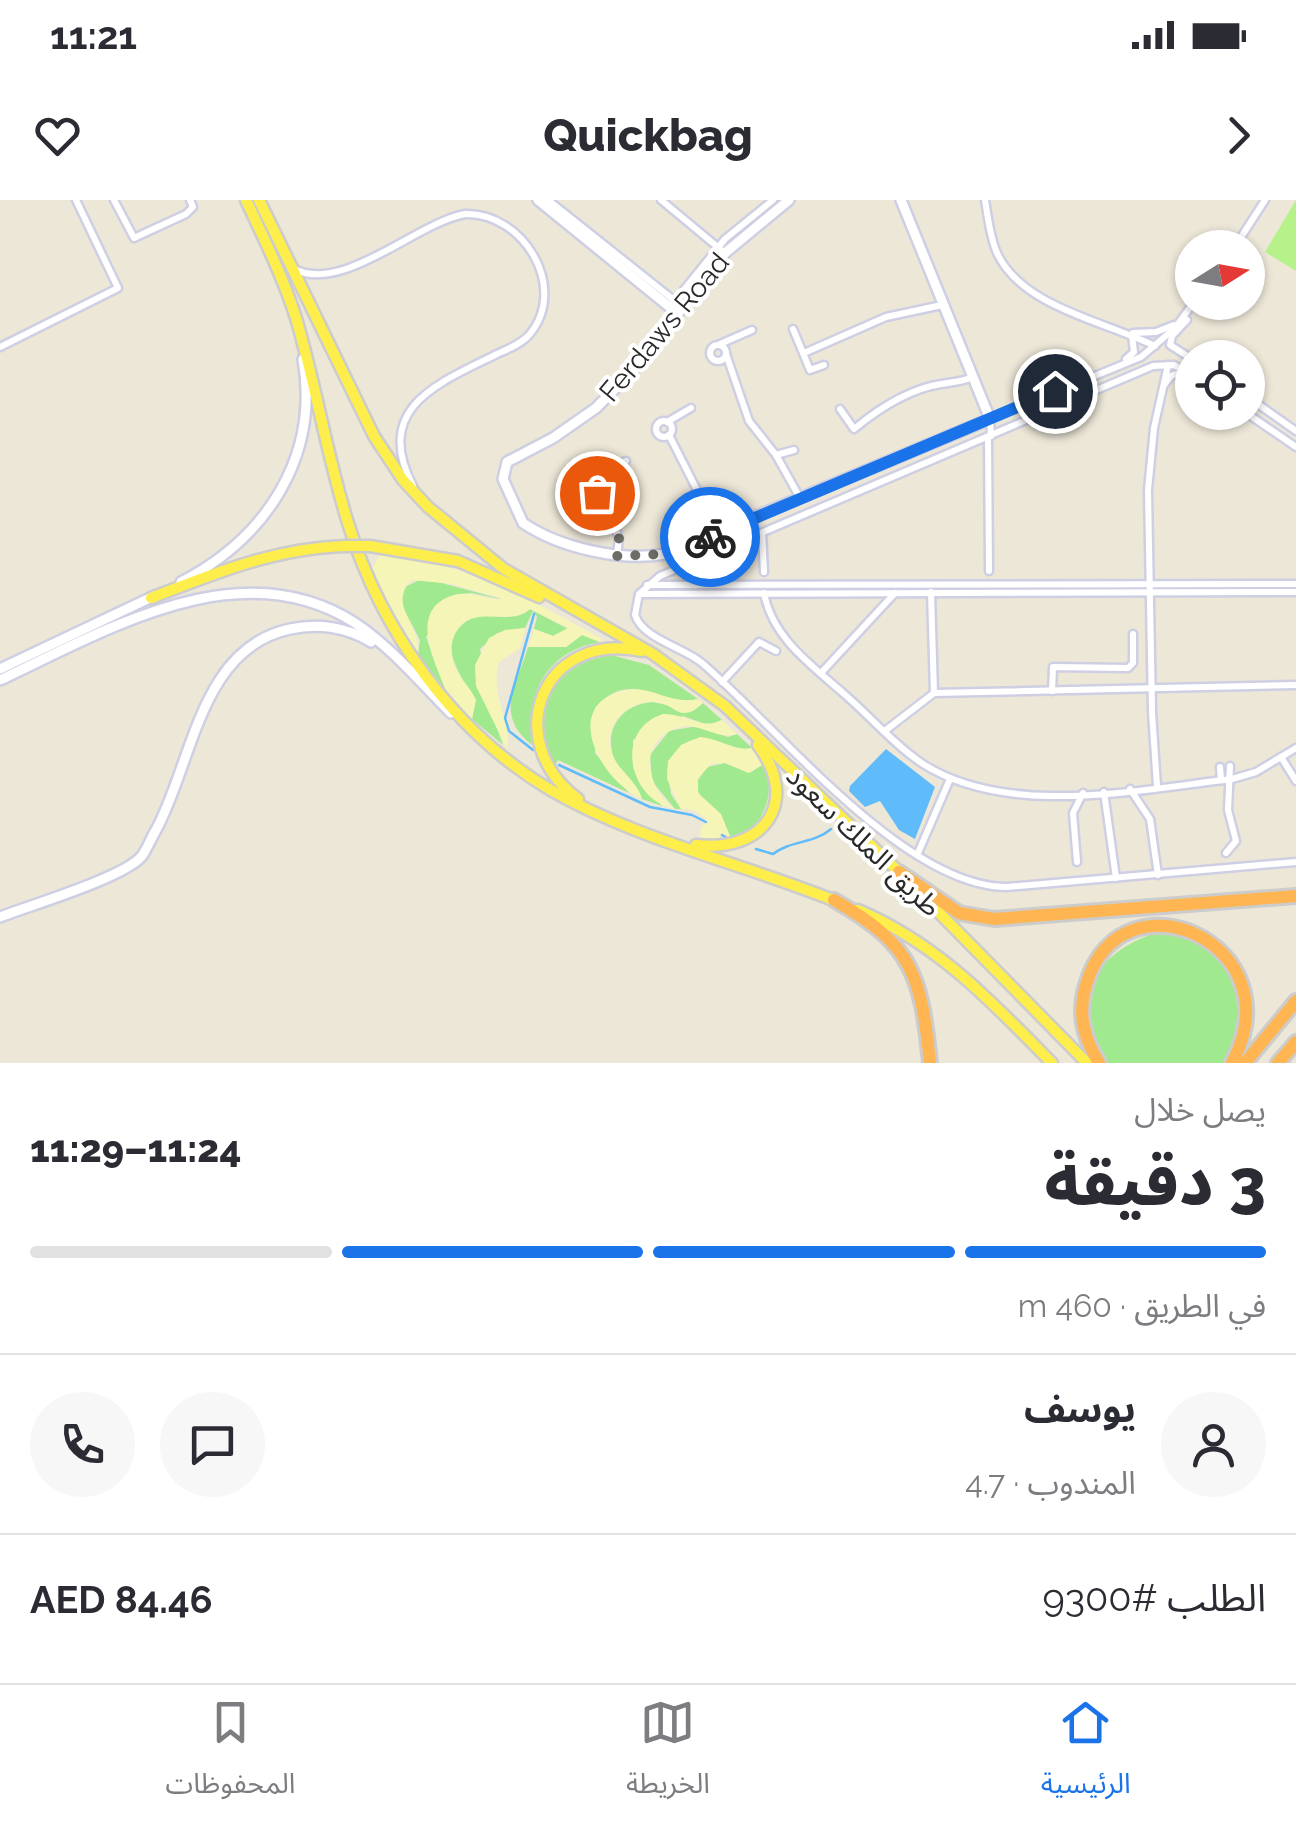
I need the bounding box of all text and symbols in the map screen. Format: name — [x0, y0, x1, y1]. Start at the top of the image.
text: 11:21 — [50, 13, 137, 58]
icon: heart — [30, 108, 85, 163]
icon: forward — [1211, 108, 1266, 163]
text: Quickbag — [543, 109, 753, 162]
north arrow — [1175, 230, 1265, 320]
map controls — [1175, 230, 1265, 430]
street label: Ferdaws Road — [593, 246, 736, 408]
button: locate — [1175, 340, 1265, 430]
pin — [1013, 349, 1098, 434]
icon: home — [1028, 364, 1083, 419]
pin — [555, 451, 640, 536]
icon: bag — [570, 466, 625, 521]
courier — [660, 487, 760, 587]
icon: bike — [683, 510, 738, 565]
street label: طريق الملك سعود — [779, 759, 948, 924]
text: يصل خلال — [1134, 1091, 1266, 1128]
text: 11:24–11:29 — [30, 1126, 241, 1171]
text: 3 دقيقة — [1044, 1144, 1266, 1220]
text: في الطريق · 460 m — [1018, 1287, 1266, 1324]
text: يوسف — [1024, 1386, 1136, 1431]
button: phone — [30, 1392, 135, 1497]
button: chat — [160, 1392, 265, 1497]
button: person — [1161, 1392, 1266, 1497]
text: المندوب · 4.7 — [965, 1464, 1136, 1501]
text: الطلب #9300 — [1043, 1575, 1266, 1620]
text: AED 84.46 — [30, 1577, 213, 1622]
tab: المحفوظات — [165, 1695, 295, 1814]
tab: الخريطة — [626, 1695, 710, 1814]
tab: الرئيسية — [1041, 1695, 1131, 1814]

